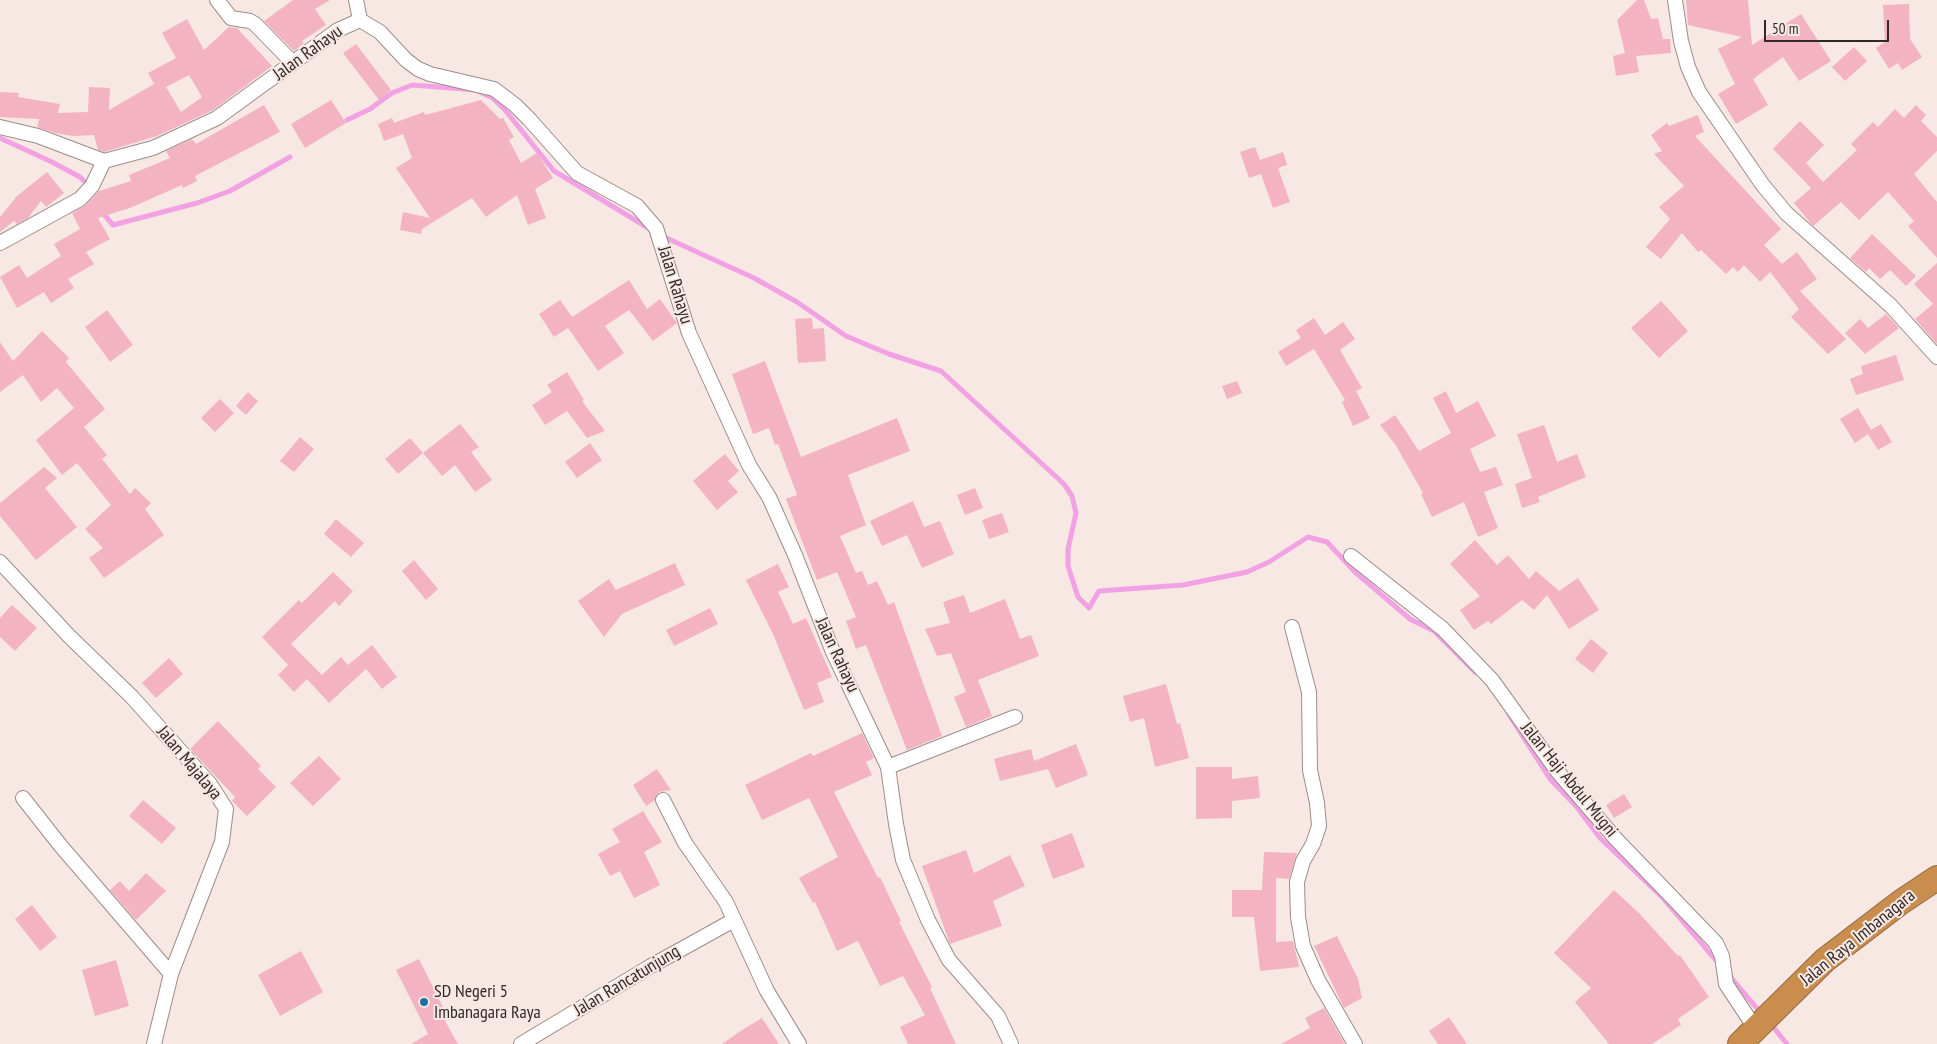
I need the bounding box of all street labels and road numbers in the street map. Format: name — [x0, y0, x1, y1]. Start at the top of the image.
street label: Jalan Rahayu — [269, 21, 347, 85]
street label: Jalan Rahayu — [653, 243, 697, 327]
street label: Jalan Rahayu — [810, 614, 864, 696]
street label: Jalan Haji Abdul Mugni — [1516, 718, 1622, 842]
street label: Jalan Majalaya — [152, 722, 226, 804]
street label: Jalan Raya Imbanagara — [1796, 885, 1920, 991]
street label: Jalan Rancatunjung — [570, 941, 684, 1021]

